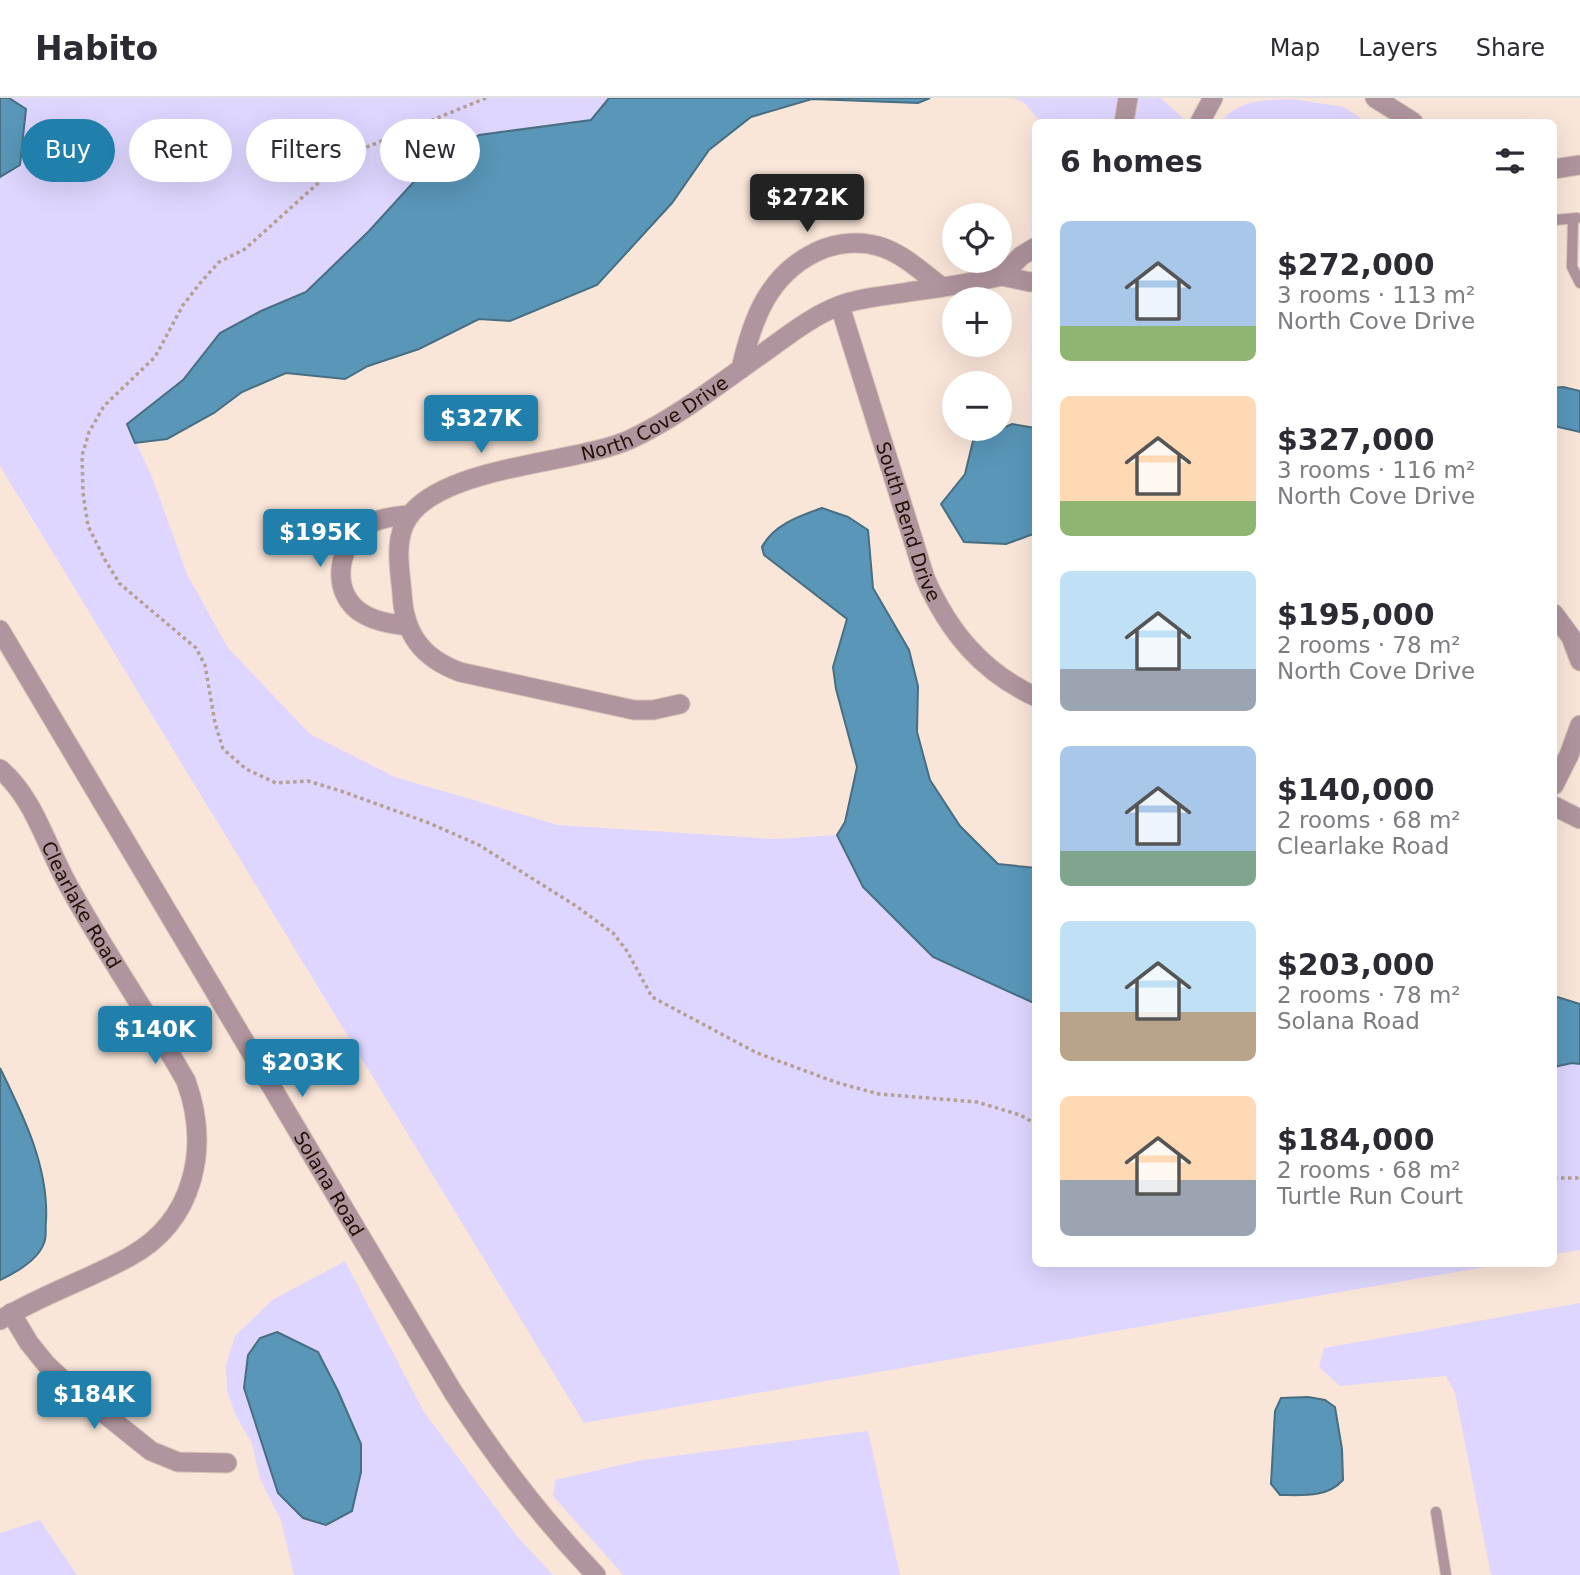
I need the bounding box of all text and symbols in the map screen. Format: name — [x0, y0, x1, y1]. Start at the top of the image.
text: Habito — [35, 29, 158, 68]
text: Map — [1270, 34, 1320, 62]
text: Layers — [1358, 34, 1438, 62]
text: Share — [1476, 34, 1545, 62]
chip: Buy — [21, 119, 115, 182]
chip: Rent — [129, 119, 232, 182]
chip: Filters — [246, 119, 366, 182]
chip: New — [380, 119, 480, 182]
icon: filters — [1491, 142, 1529, 180]
text: 6 homes — [1060, 144, 1203, 179]
pin: $272K — [758, 174, 856, 234]
text: $272K — [766, 184, 848, 210]
map controls — [942, 203, 1012, 441]
button: locate — [942, 203, 1012, 273]
text: $272,000 — [1277, 247, 1435, 282]
icon: home — [1116, 249, 1200, 333]
text: 3 rooms · 113 m² — [1277, 282, 1475, 308]
button: + — [942, 287, 1012, 357]
text: North Cove Drive — [1277, 308, 1475, 334]
street label: North Cove Drive — [579, 371, 732, 465]
button: − — [942, 371, 1012, 441]
pin: $327K — [432, 396, 530, 455]
text: $327K — [440, 405, 522, 431]
text: $327,000 — [1277, 422, 1435, 457]
icon: home — [1116, 424, 1200, 508]
street label: South Bend Drive — [872, 439, 945, 605]
text: 3 rooms · 116 m² — [1277, 457, 1475, 483]
text: North Cove Drive — [1277, 483, 1475, 509]
pin: $195K — [271, 510, 369, 569]
text: $195K — [279, 519, 361, 545]
text: $195,000 — [1277, 597, 1435, 632]
icon: home — [1116, 599, 1200, 683]
text: 2 rooms · 78 m² — [1277, 632, 1461, 658]
text: North Cove Drive — [1277, 658, 1475, 684]
text: $140,000 — [1277, 772, 1435, 807]
icon: home — [1116, 774, 1200, 858]
text: 2 rooms · 68 m² — [1277, 807, 1461, 833]
text: Clearlake Road — [1277, 833, 1449, 859]
street label: Clearlake Road — [37, 838, 126, 972]
text: $203,000 — [1277, 947, 1435, 982]
icon: home — [1116, 949, 1200, 1033]
text: 2 rooms · 78 m² — [1277, 982, 1461, 1008]
pin: $140K — [106, 1006, 204, 1066]
text: Solana Road — [1277, 1008, 1420, 1034]
text: $140K — [114, 1016, 196, 1042]
pin: $203K — [253, 1040, 351, 1099]
text: $203K — [261, 1049, 343, 1075]
text: $184,000 — [1277, 1122, 1435, 1157]
icon: home — [1116, 1124, 1200, 1208]
street label: Solana Road — [289, 1127, 369, 1240]
text: 2 rooms · 68 m² — [1277, 1157, 1461, 1183]
text: Turtle Run Court — [1277, 1183, 1463, 1209]
pin: $184K — [45, 1372, 143, 1431]
text: $184K — [53, 1381, 135, 1407]

